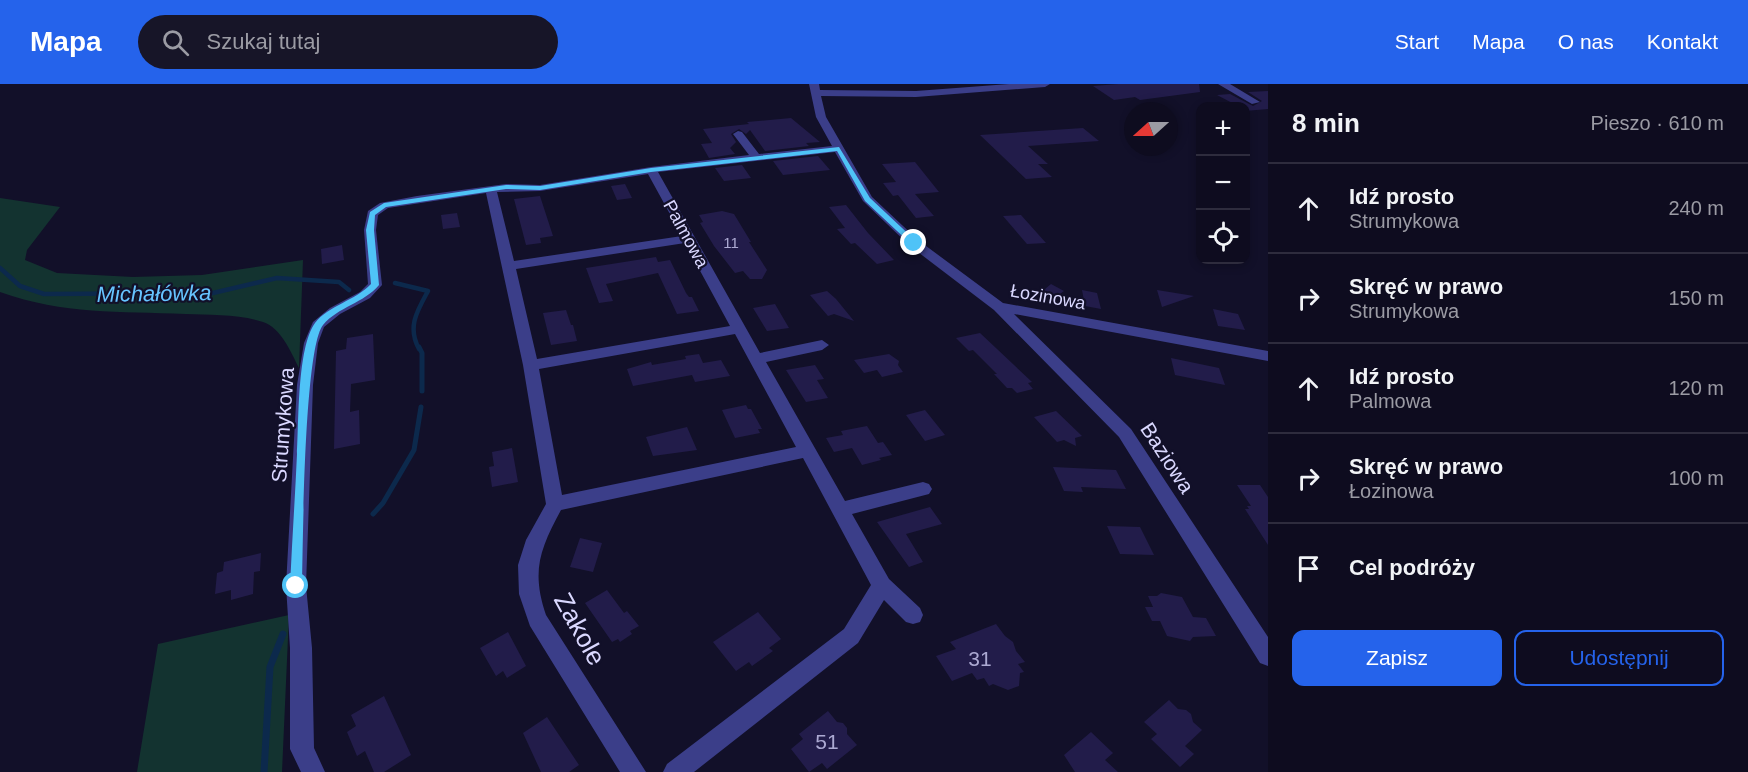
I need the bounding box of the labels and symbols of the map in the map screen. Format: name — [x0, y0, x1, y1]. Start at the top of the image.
north arrow — [1124, 102, 1178, 156]
street label: Palmowa — [659, 197, 713, 272]
route end — [900, 229, 926, 255]
house number: 11 — [723, 234, 739, 251]
water label: Michałówka — [96, 280, 212, 307]
street label: Łozinowa — [1009, 281, 1088, 314]
street label: Strumykowa — [267, 366, 298, 483]
street label: Baziowa — [1136, 418, 1199, 498]
route start — [282, 572, 308, 598]
street label: Zakole — [548, 588, 612, 670]
house number: 31 — [968, 647, 992, 670]
house number: 51 — [815, 730, 839, 753]

